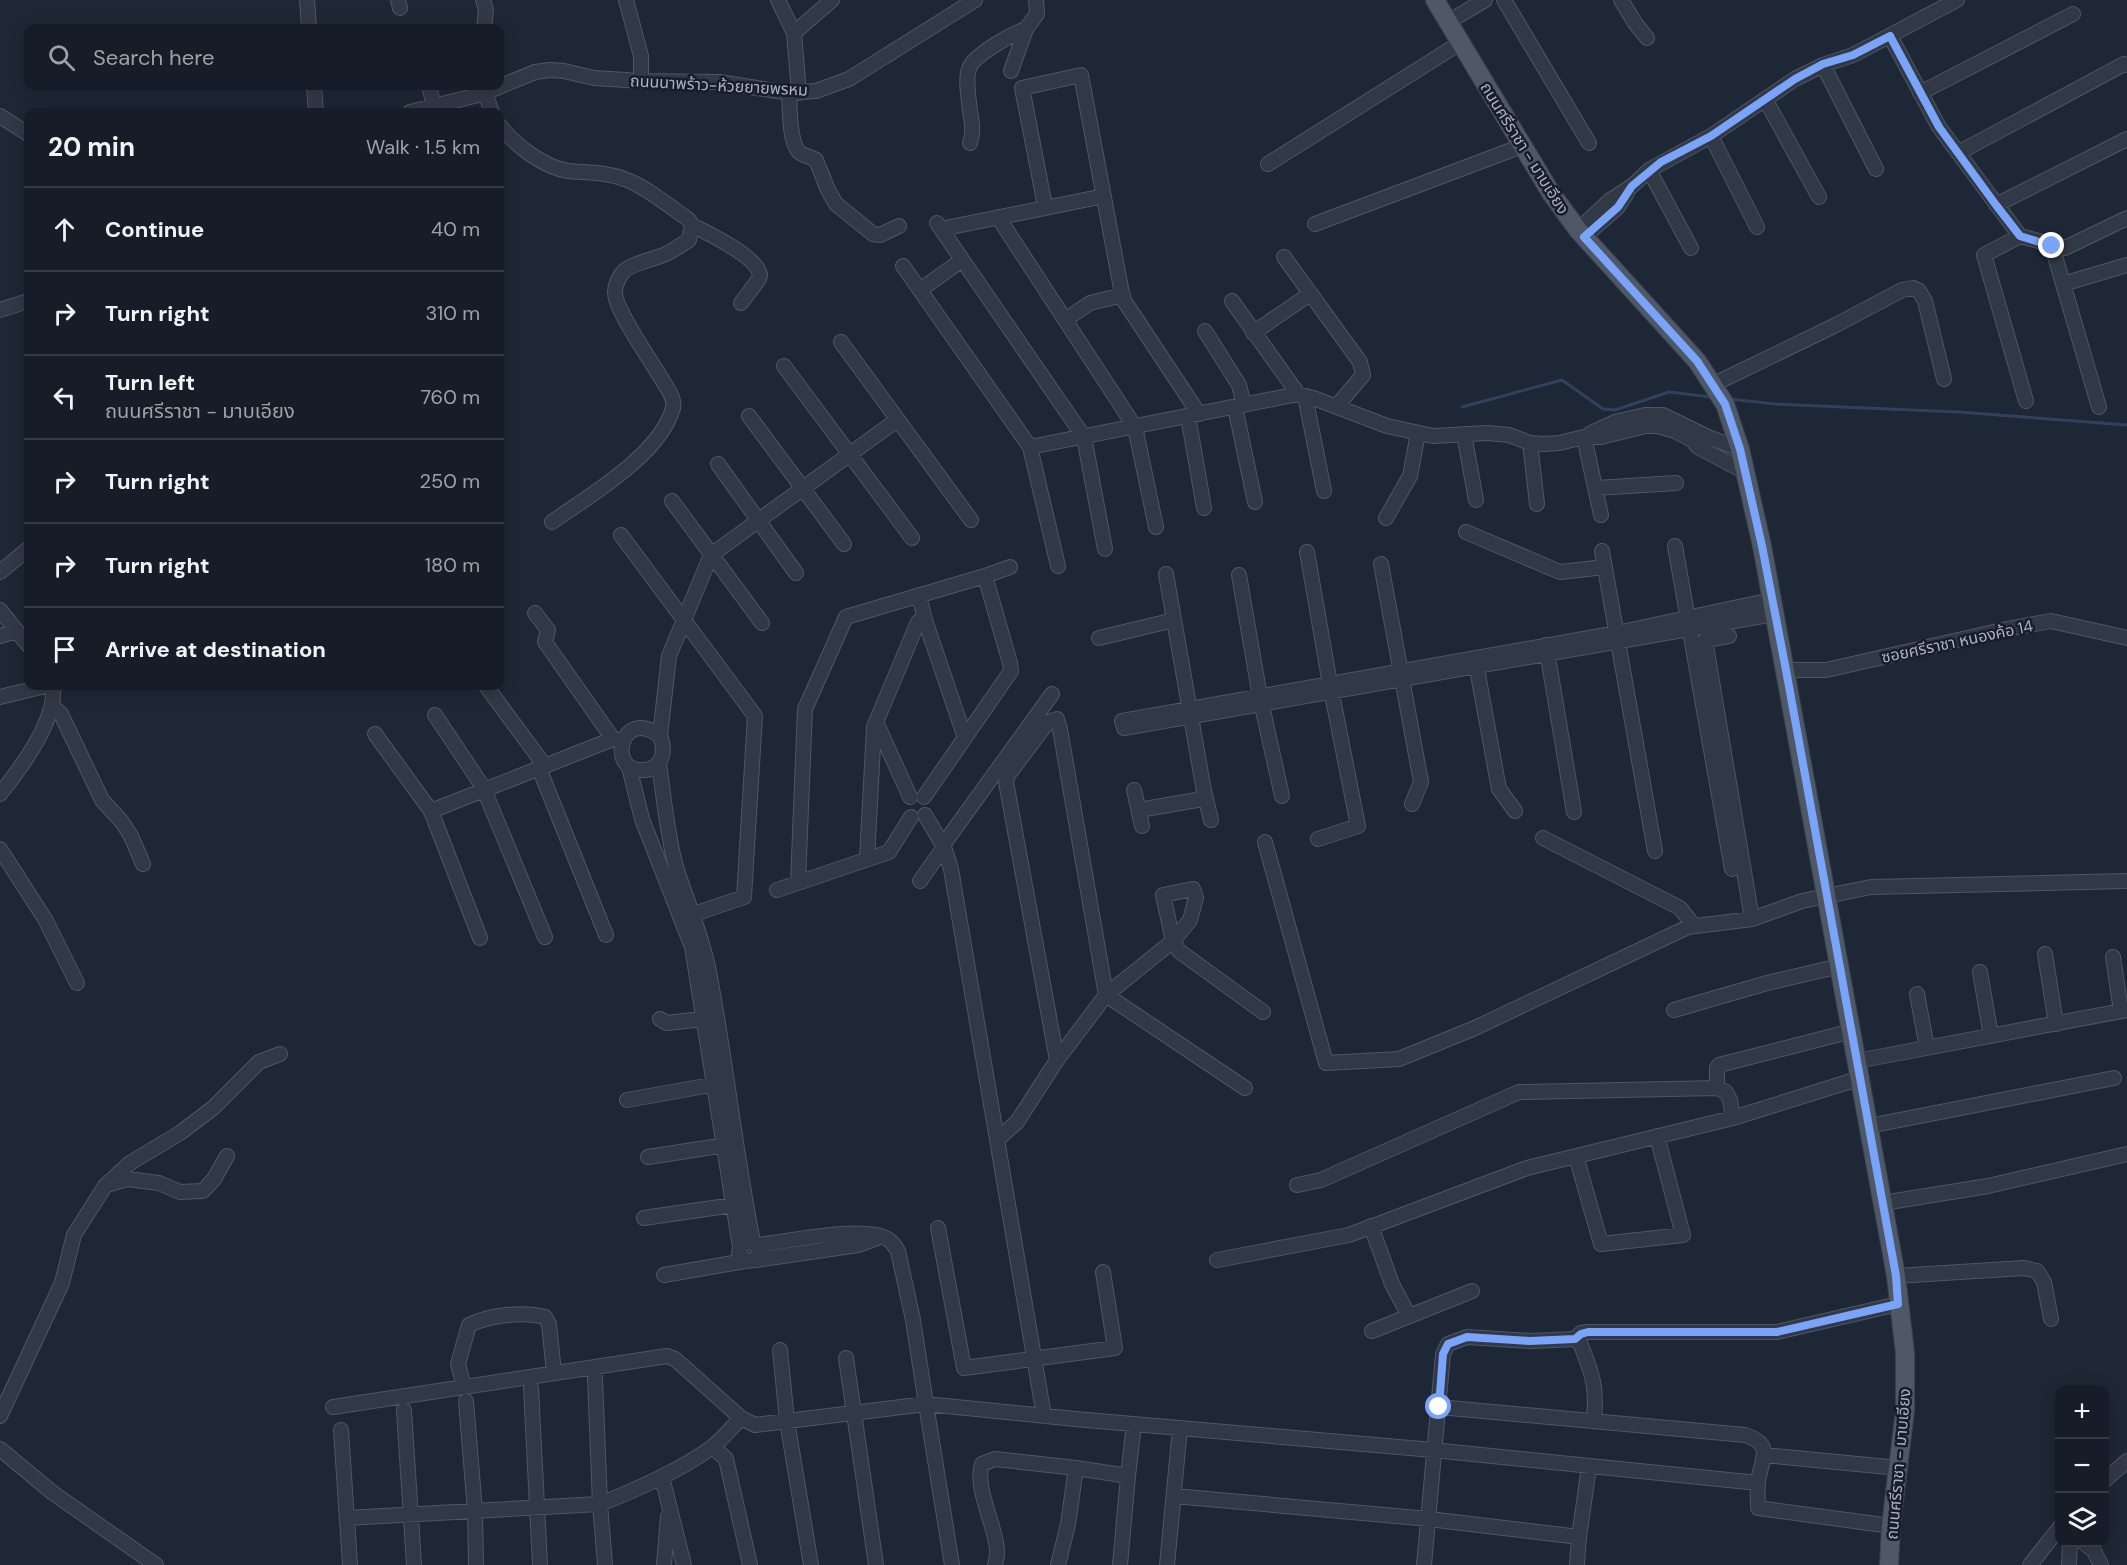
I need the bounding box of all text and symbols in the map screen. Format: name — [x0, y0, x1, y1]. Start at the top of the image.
search box — [24, 24, 504, 90]
icon: search — [45, 41, 78, 74]
text: Search here — [93, 43, 214, 72]
street label: ถนนนาพร้าว-ห้วยยายพรหม — [630, 70, 808, 101]
street label: ถนนศรีราชา - มาบเอียง — [1475, 78, 1574, 218]
text: 20 min — [48, 130, 135, 164]
text: Walk · 1.5 km — [366, 134, 480, 160]
icon: ahead — [48, 213, 81, 246]
text: Continue — [105, 215, 204, 244]
text: 40 m — [431, 216, 480, 242]
route end — [2038, 232, 2064, 258]
icon: right — [48, 297, 81, 330]
text: Turn right — [105, 299, 210, 328]
text: 310 m — [425, 300, 480, 326]
text: Turn left — [105, 368, 195, 397]
icon: left — [48, 381, 81, 414]
text: 760 m — [420, 384, 480, 410]
text: ถนนศรีราชา - มาบเอียง — [105, 398, 295, 424]
icon: right — [48, 465, 81, 498]
text: Turn right — [105, 467, 210, 496]
text: 250 m — [419, 468, 480, 494]
icon: right — [48, 549, 81, 582]
text: Turn right — [105, 551, 210, 580]
text: 180 m — [425, 552, 480, 578]
street label: ซอยศรีราชา หนองค้อ 14 — [1879, 615, 2035, 668]
icon: arrive — [48, 633, 81, 666]
text: Arrive at destination — [105, 635, 326, 664]
map controls — [2055, 1385, 2109, 1547]
button: + — [2055, 1385, 2109, 1439]
street label: ถนนศรีราชา - มาบเอียง — [1881, 1388, 1916, 1541]
route start — [1425, 1393, 1451, 1419]
button: − — [2055, 1439, 2109, 1493]
button: layers — [2055, 1493, 2109, 1547]

